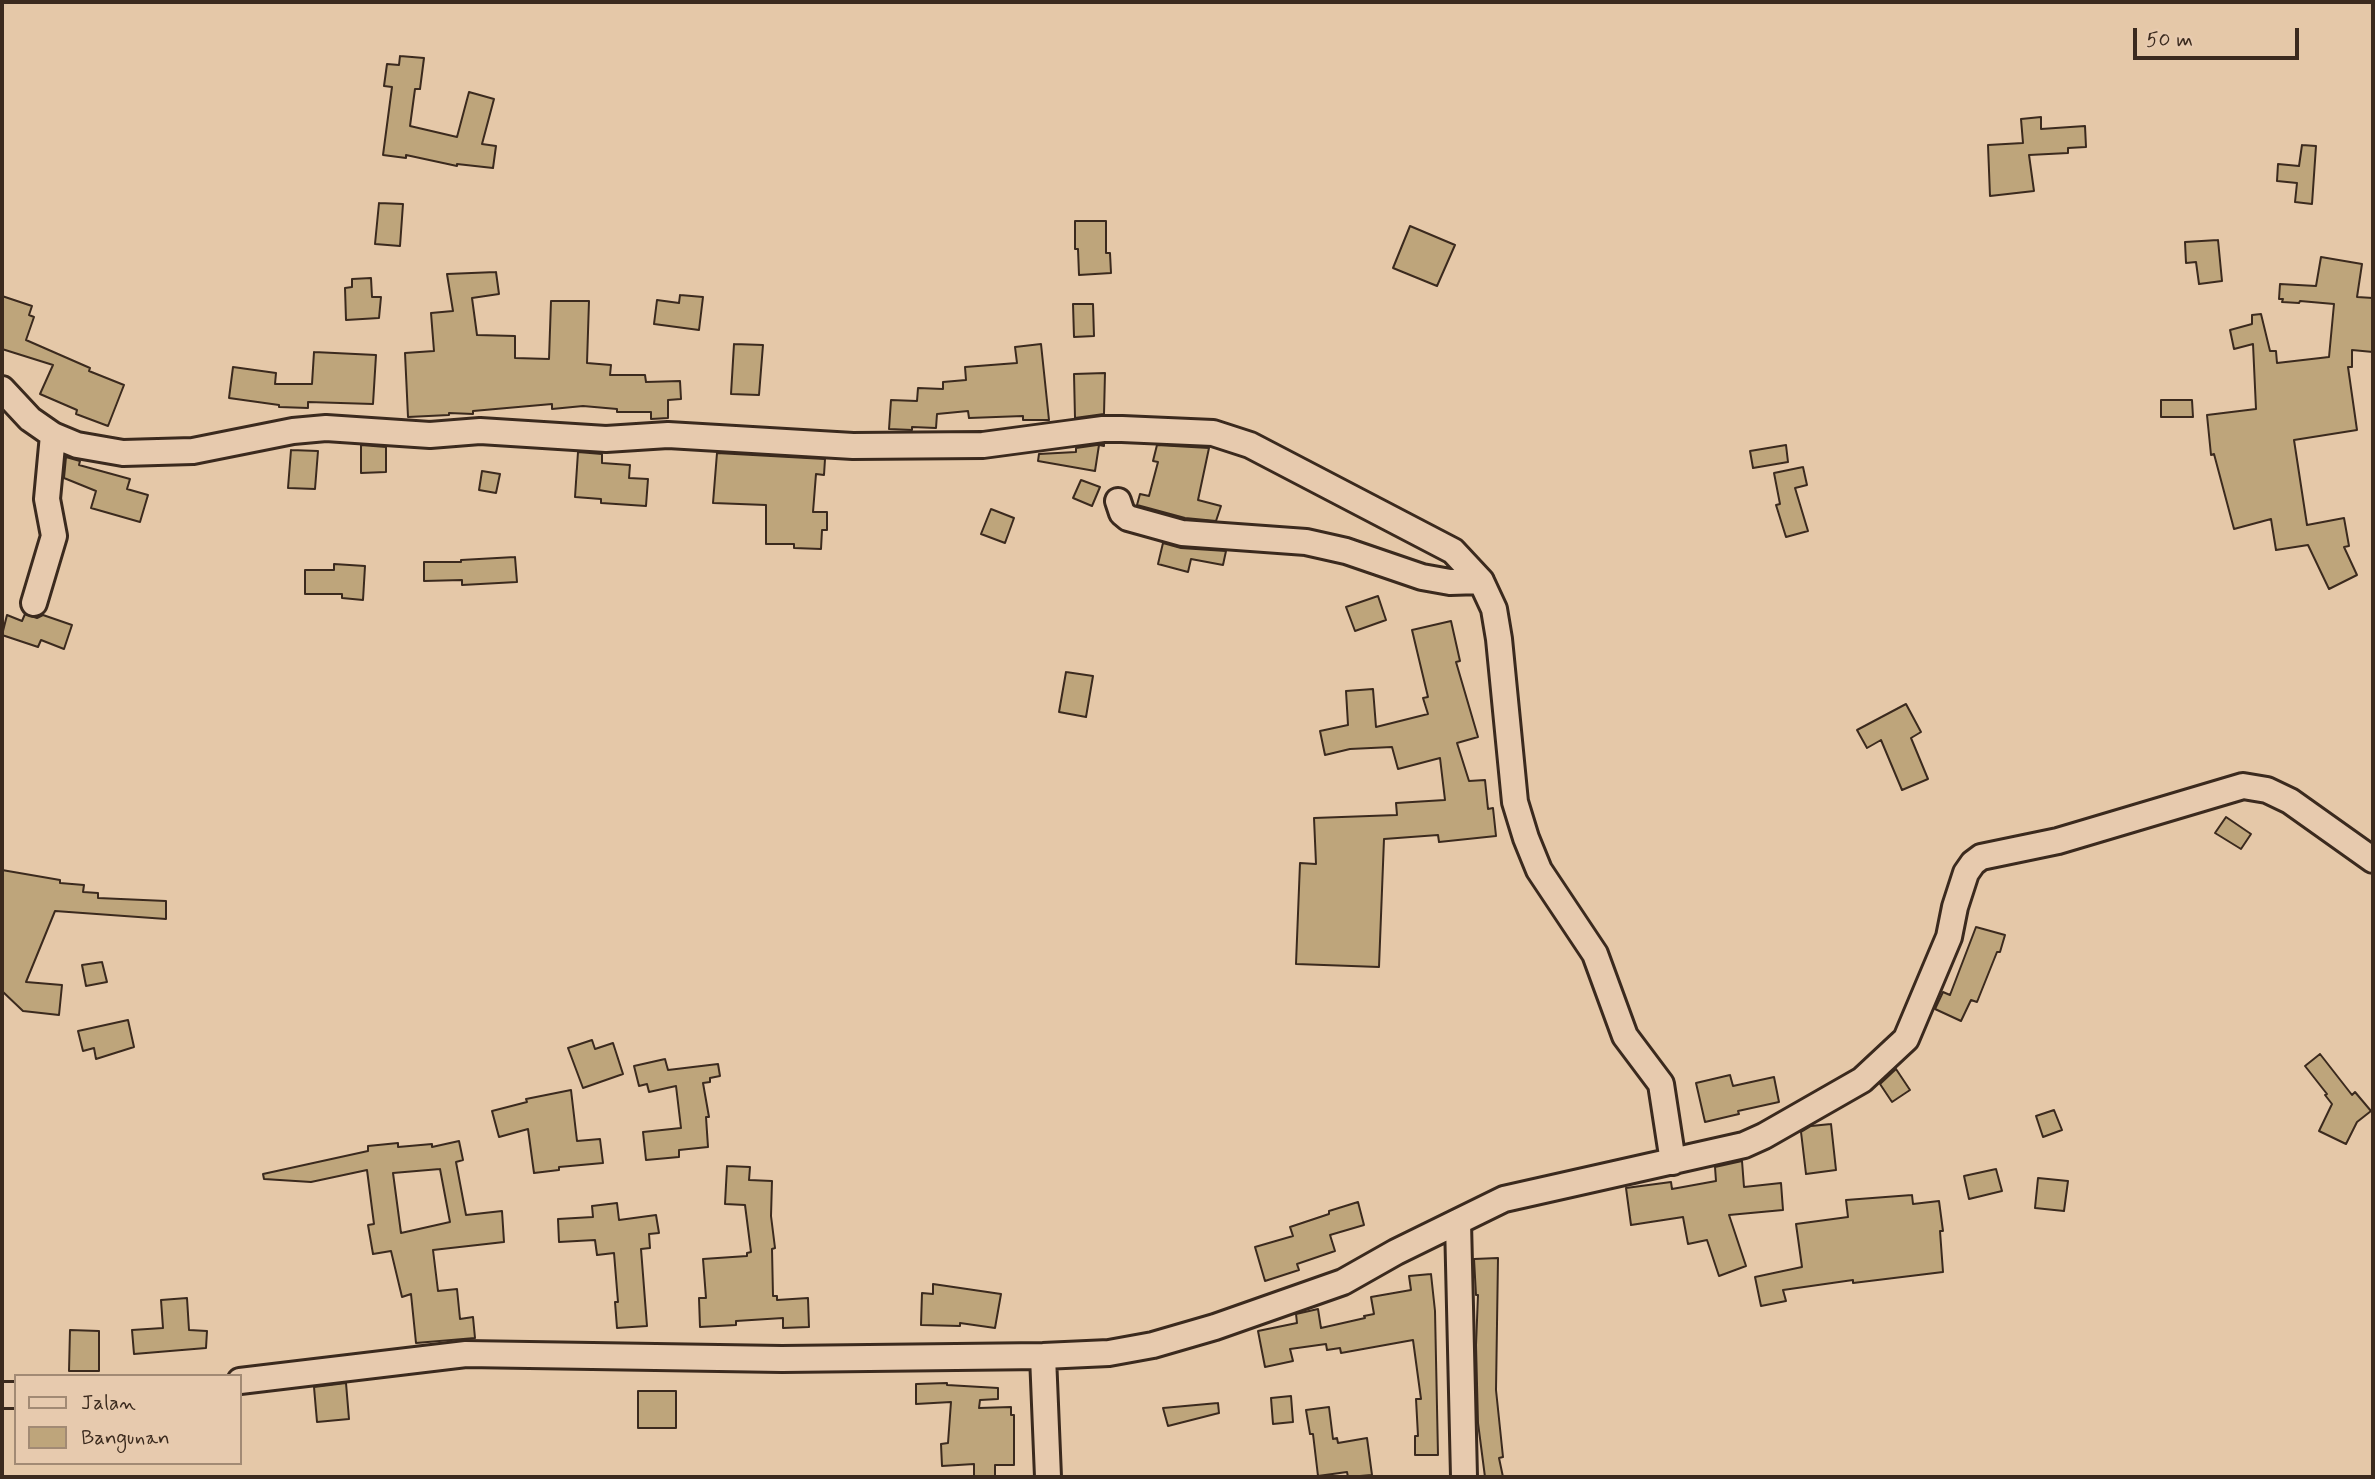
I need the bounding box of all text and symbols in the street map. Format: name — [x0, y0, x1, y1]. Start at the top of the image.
scale bar — [2137, 14, 2303, 58]
text: 50 m — [2146, 26, 2193, 54]
legend — [14, 1374, 242, 1465]
text: Jalan — [81, 1389, 136, 1417]
text: Bangunan — [81, 1424, 170, 1452]

